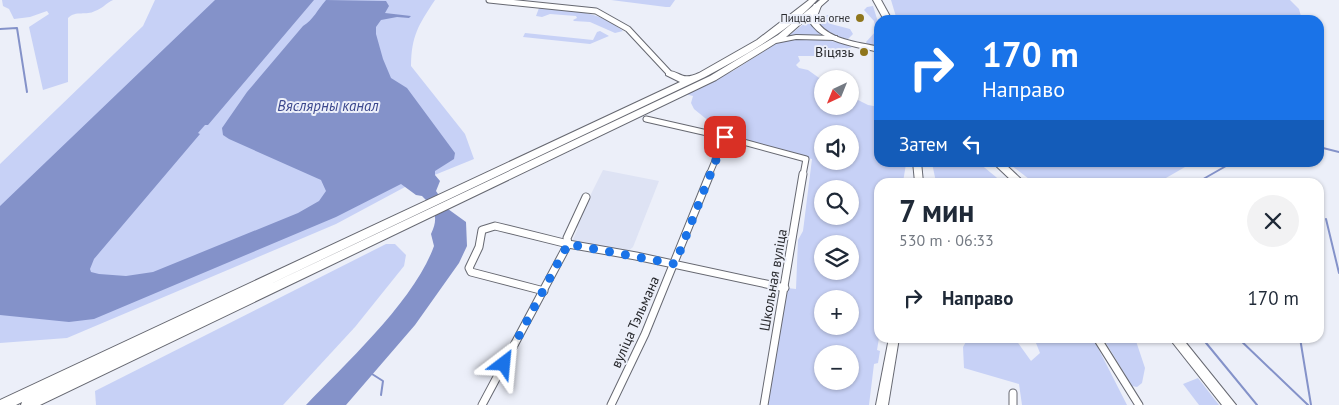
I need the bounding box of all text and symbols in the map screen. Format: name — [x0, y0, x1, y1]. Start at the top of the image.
place label: Пицца на огне — [780, 11, 850, 25]
marker: Пицца на огне — [854, 12, 866, 24]
text: 170 m — [982, 31, 1079, 77]
icon: right — [899, 35, 964, 100]
place label: Віцязь — [815, 43, 855, 61]
marker: Віцязь — [858, 46, 870, 58]
north arrow — [814, 70, 859, 115]
map controls — [814, 70, 859, 390]
text: Направо — [982, 75, 1065, 103]
water label: Вяслярны канал — [277, 96, 379, 115]
pin — [704, 116, 746, 158]
icon: arrive — [711, 123, 739, 151]
button: sound — [814, 125, 859, 170]
icon: left — [958, 130, 986, 158]
text: Затем — [899, 132, 948, 156]
button: search — [814, 180, 859, 225]
text: 7 мин — [899, 191, 974, 230]
button: close — [1247, 195, 1299, 247]
street label: Школьная вуліца — [755, 227, 791, 332]
text: 530 m · 06:33 — [899, 230, 994, 250]
button: layers — [814, 235, 859, 280]
street label: вуліца Тэльмана — [607, 273, 663, 371]
icon: right — [899, 284, 927, 312]
text: Направо — [942, 286, 1013, 310]
text: 170 m — [1247, 286, 1299, 310]
button: + — [814, 290, 859, 335]
position arrow — [477, 337, 529, 389]
button: − — [814, 345, 859, 390]

